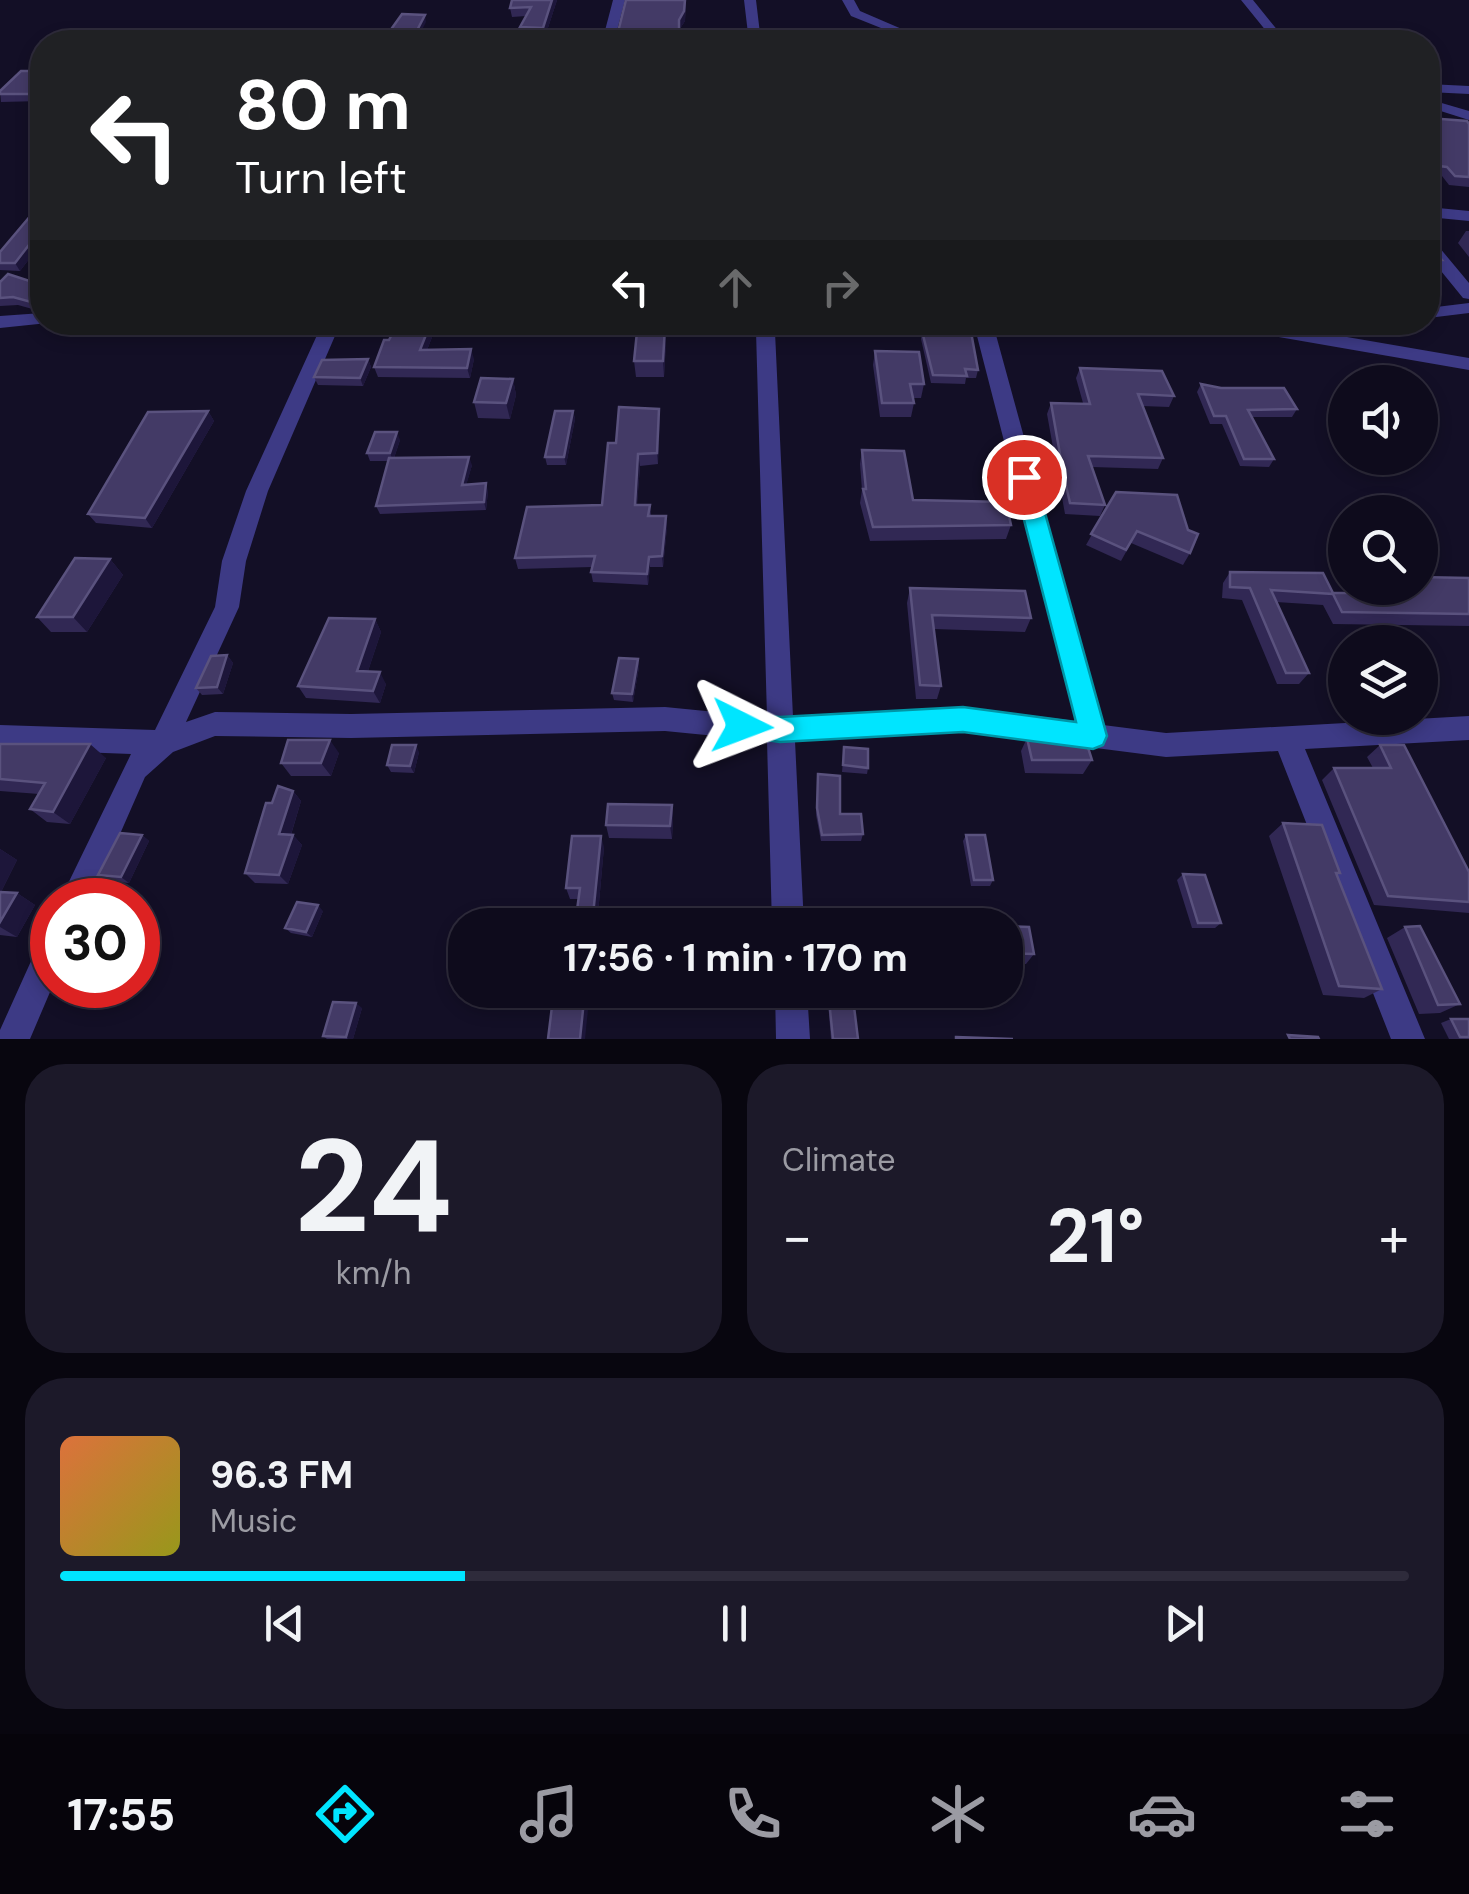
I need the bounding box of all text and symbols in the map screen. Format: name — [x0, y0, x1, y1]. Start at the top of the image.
text: 80 m — [235, 60, 411, 151]
icon: left — [70, 70, 200, 200]
text: Turn left — [235, 148, 407, 207]
icon: left — [603, 260, 658, 315]
icon: ahead — [708, 260, 763, 315]
icon: right — [813, 260, 868, 315]
map controls — [1328, 365, 1438, 735]
button: sound — [1328, 365, 1438, 475]
pin — [982, 435, 1067, 520]
icon: arrive — [997, 450, 1052, 505]
button: search — [1328, 495, 1438, 605]
button: layers — [1328, 625, 1438, 735]
position arrow — [690, 674, 794, 778]
speed limit sign: 30 — [30, 878, 160, 1008]
text: 17:56 · 1 min · 170 m — [563, 933, 908, 983]
text: 24 — [294, 1102, 453, 1271]
text: Climate — [782, 1139, 896, 1181]
text: 21° — [1047, 1188, 1144, 1285]
text: − — [782, 1201, 812, 1273]
text: + — [1379, 1201, 1409, 1273]
text: km/h — [336, 1252, 411, 1294]
text: 96.3 FM — [210, 1450, 353, 1500]
text: Music — [210, 1500, 297, 1542]
icon: previous — [257, 1596, 312, 1651]
icon: pause — [707, 1596, 762, 1651]
icon: next — [1157, 1596, 1212, 1651]
icon: directions — [310, 1779, 380, 1849]
icon: music — [514, 1779, 584, 1849]
icon: phone — [718, 1779, 788, 1849]
icon: climate — [923, 1779, 993, 1849]
icon: car — [1127, 1779, 1197, 1849]
icon: filters — [1332, 1779, 1402, 1849]
text: 17:55 — [67, 1785, 175, 1844]

